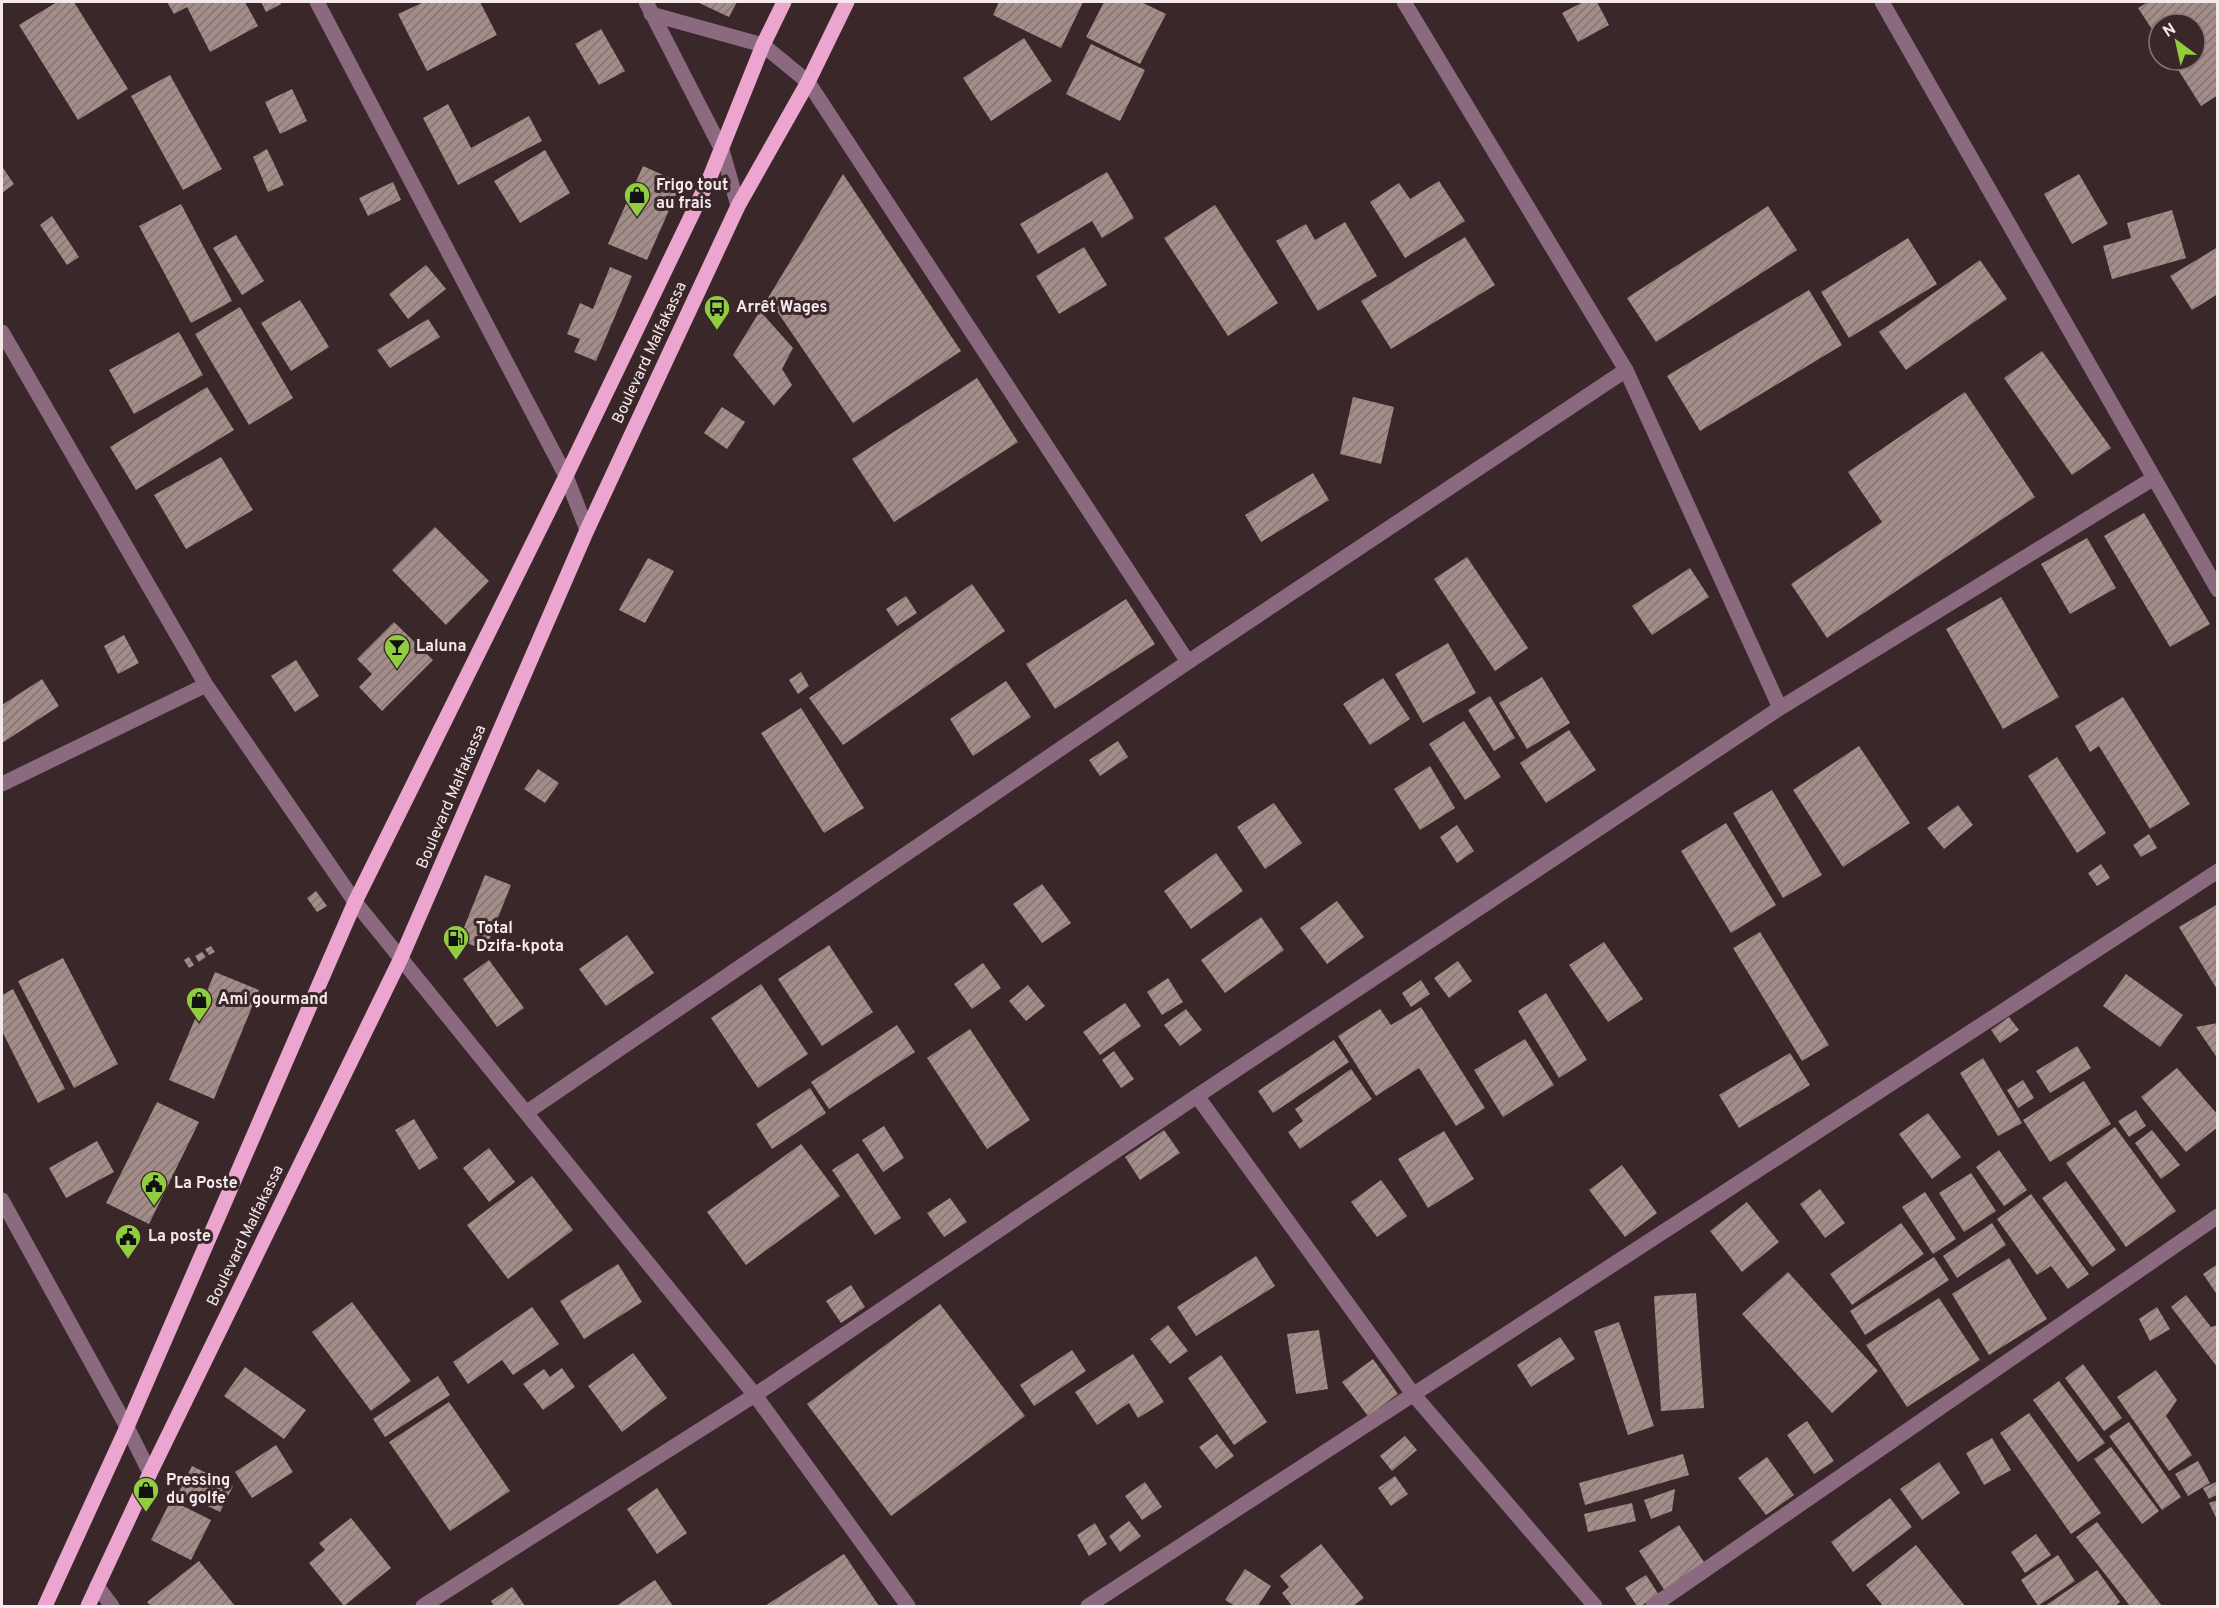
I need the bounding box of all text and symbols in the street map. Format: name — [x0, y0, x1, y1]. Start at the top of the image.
north arrow — [2147, 12, 2207, 72]
text: N — [2160, 20, 2180, 43]
place label: Frigo tout au frais — [656, 176, 728, 214]
shop icon: Frigo tout au frais — [622, 180, 652, 218]
street label: Boulevard Malfakassa — [608, 279, 692, 427]
bus stop icon: Arrêt Wages — [702, 293, 732, 331]
place label: Arrêt Wages — [736, 298, 828, 318]
bar icon: Laluna — [382, 632, 412, 670]
place label: Laluna — [416, 637, 467, 657]
street label: Boulevard Malfakassa — [413, 722, 491, 872]
place label: Total Dzifa-kpota — [476, 919, 564, 957]
fuel station icon: Total Dzifa-kpota — [441, 923, 471, 961]
shop icon: Ami gourmand — [184, 985, 214, 1023]
place label: Ami gourmand — [218, 990, 328, 1010]
street label: Boulevard Malfakassa — [203, 1162, 289, 1310]
public building icon: La Poste — [139, 1169, 169, 1207]
place label: La Poste — [174, 1174, 238, 1194]
public building icon: La poste — [113, 1222, 143, 1260]
place label: La poste — [148, 1227, 211, 1247]
place label: Pressing du golfe — [166, 1471, 230, 1509]
shop icon: Pressing du golfe — [131, 1475, 161, 1513]

